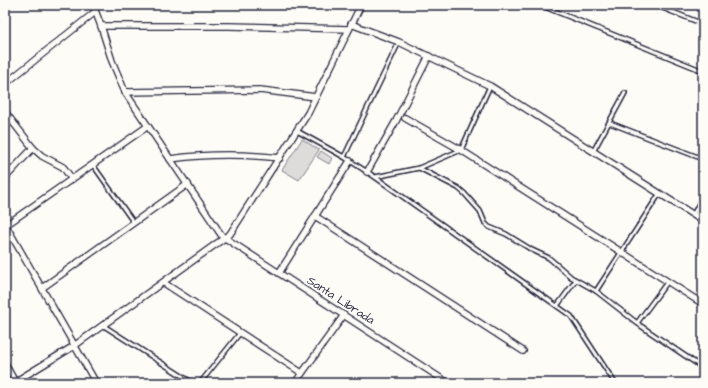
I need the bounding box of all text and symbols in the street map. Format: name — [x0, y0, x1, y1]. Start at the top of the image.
street label: Santa Librada — [304, 272, 378, 329]

